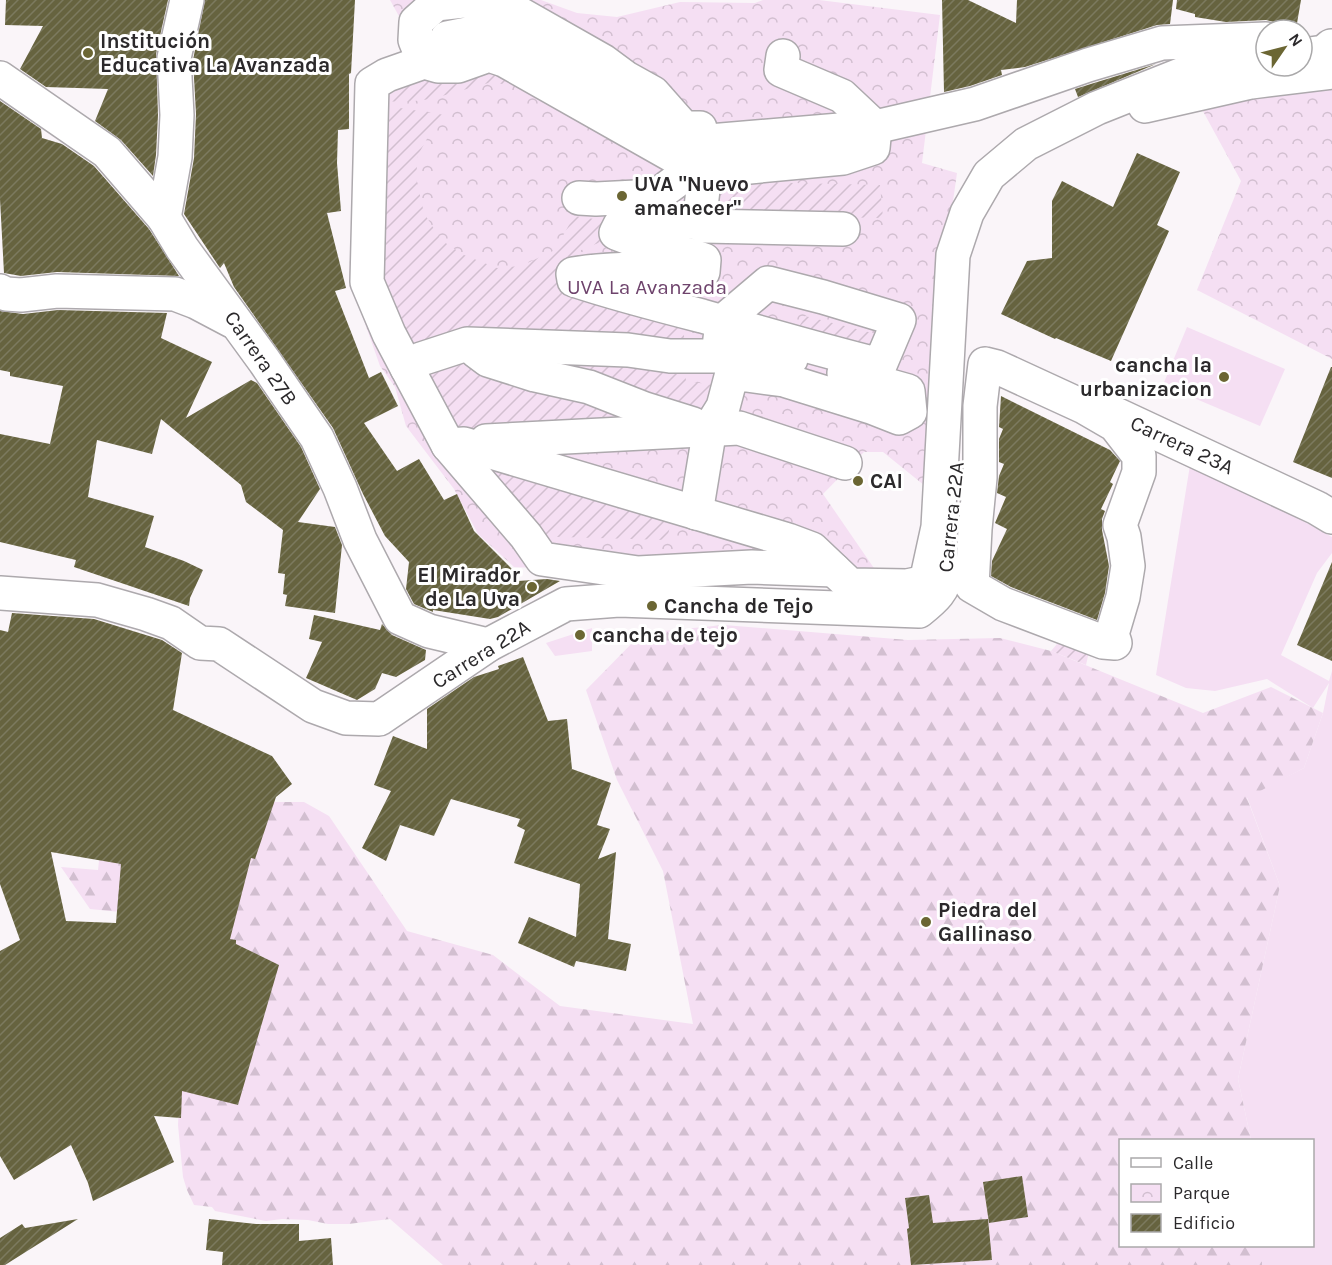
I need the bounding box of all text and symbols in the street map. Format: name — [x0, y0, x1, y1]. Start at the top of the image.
north arrow — [1254, 18, 1314, 78]
place label: Institución Educativa La Avanzada — [100, 29, 330, 77]
text: N — [1285, 30, 1307, 50]
marker: Institución Educativa La Avanzada — [81, 46, 95, 60]
place label: UVA "Nuevo amanecer" — [634, 172, 749, 220]
marker: UVA "Nuevo amanecer" — [615, 189, 629, 203]
park label: UVA La Avanzada — [567, 275, 727, 299]
street label: Carrera 27B — [220, 306, 302, 410]
place label: cancha la urbanizacion — [1080, 353, 1212, 401]
marker: cancha la urbanizacion — [1217, 370, 1231, 384]
street label: Carrera 23A — [1127, 411, 1237, 479]
street label: Carrera 22A — [933, 461, 969, 573]
place label: CAI — [870, 469, 903, 493]
marker: CAI — [851, 474, 865, 488]
place label: El Mirador de La Uva — [417, 563, 521, 611]
marker: El Mirador de La Uva — [525, 580, 539, 594]
place label: Cancha de Tejo — [664, 594, 813, 618]
marker: Cancha de Tejo — [645, 599, 659, 613]
street label: Carrera 22A — [428, 614, 534, 694]
place label: cancha de tejo — [592, 623, 738, 647]
marker: cancha de tejo — [573, 628, 587, 642]
place label: Piedra del Gallinaso — [938, 898, 1037, 946]
marker: Piedra del Gallinaso — [919, 915, 933, 929]
legend — [1119, 1139, 1314, 1247]
text: Calle — [1173, 1152, 1213, 1174]
text: Parque — [1173, 1182, 1230, 1204]
text: Edificio — [1173, 1212, 1235, 1234]

